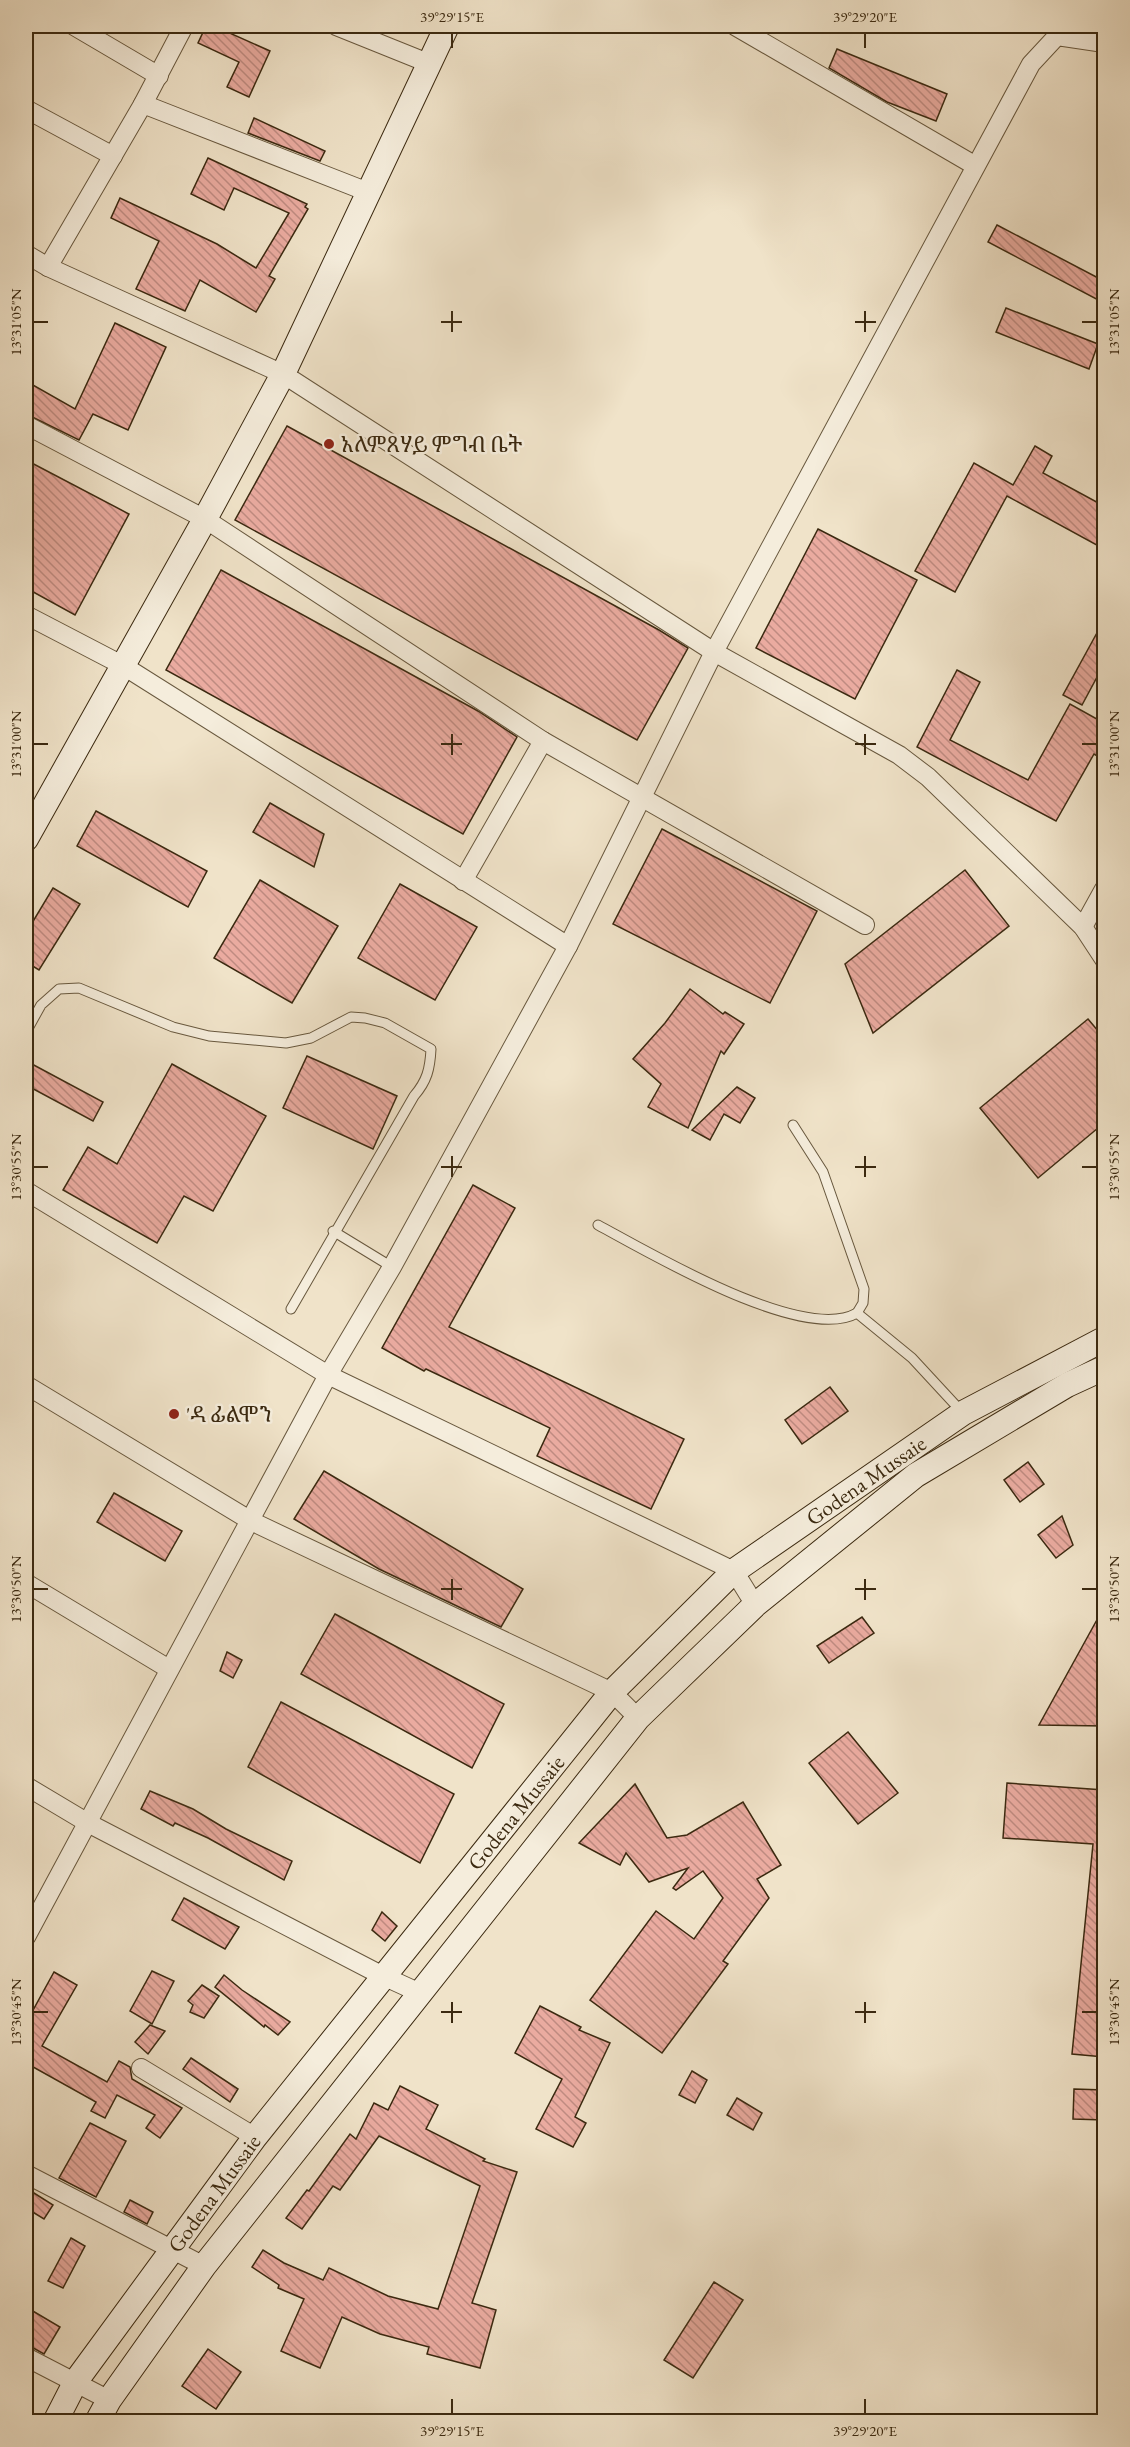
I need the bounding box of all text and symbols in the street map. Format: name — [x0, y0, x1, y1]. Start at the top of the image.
text: 39°29'15"E — [420, 7, 485, 26]
text: 39°29'20"E — [833, 7, 898, 26]
text: 13°31'05"N — [6, 288, 25, 356]
text: 13°31'05"N — [1104, 288, 1123, 356]
place label: አለምጸሃይ ምግብ ቤት — [341, 430, 523, 459]
marker: አለምጸሃይ ምግብ ቤት — [322, 437, 336, 451]
text: 13°31'00"N — [6, 710, 25, 778]
text: 13°31'00"N — [1104, 710, 1123, 778]
text: 13°30'55"N — [6, 1133, 25, 1201]
text: 13°30'55"N — [1104, 1133, 1123, 1201]
place label: 'ዳ ፊልሞን — [186, 1400, 272, 1429]
marker: 'ዳ ፊልሞን — [167, 1407, 181, 1421]
street label: Godena Mussaie — [800, 1428, 932, 1532]
text: 13°30'50"N — [6, 1555, 25, 1623]
text: 13°30'50"N — [1104, 1555, 1123, 1623]
street label: Godena Mussaie — [460, 1748, 571, 1876]
text: 13°30'45"N — [6, 1978, 25, 2046]
text: 13°30'45"N — [1104, 1978, 1123, 2046]
street label: Godena Mussaie — [161, 2128, 267, 2258]
text: 39°29'15"E — [420, 2421, 485, 2440]
text: 39°29'20"E — [833, 2421, 898, 2440]

